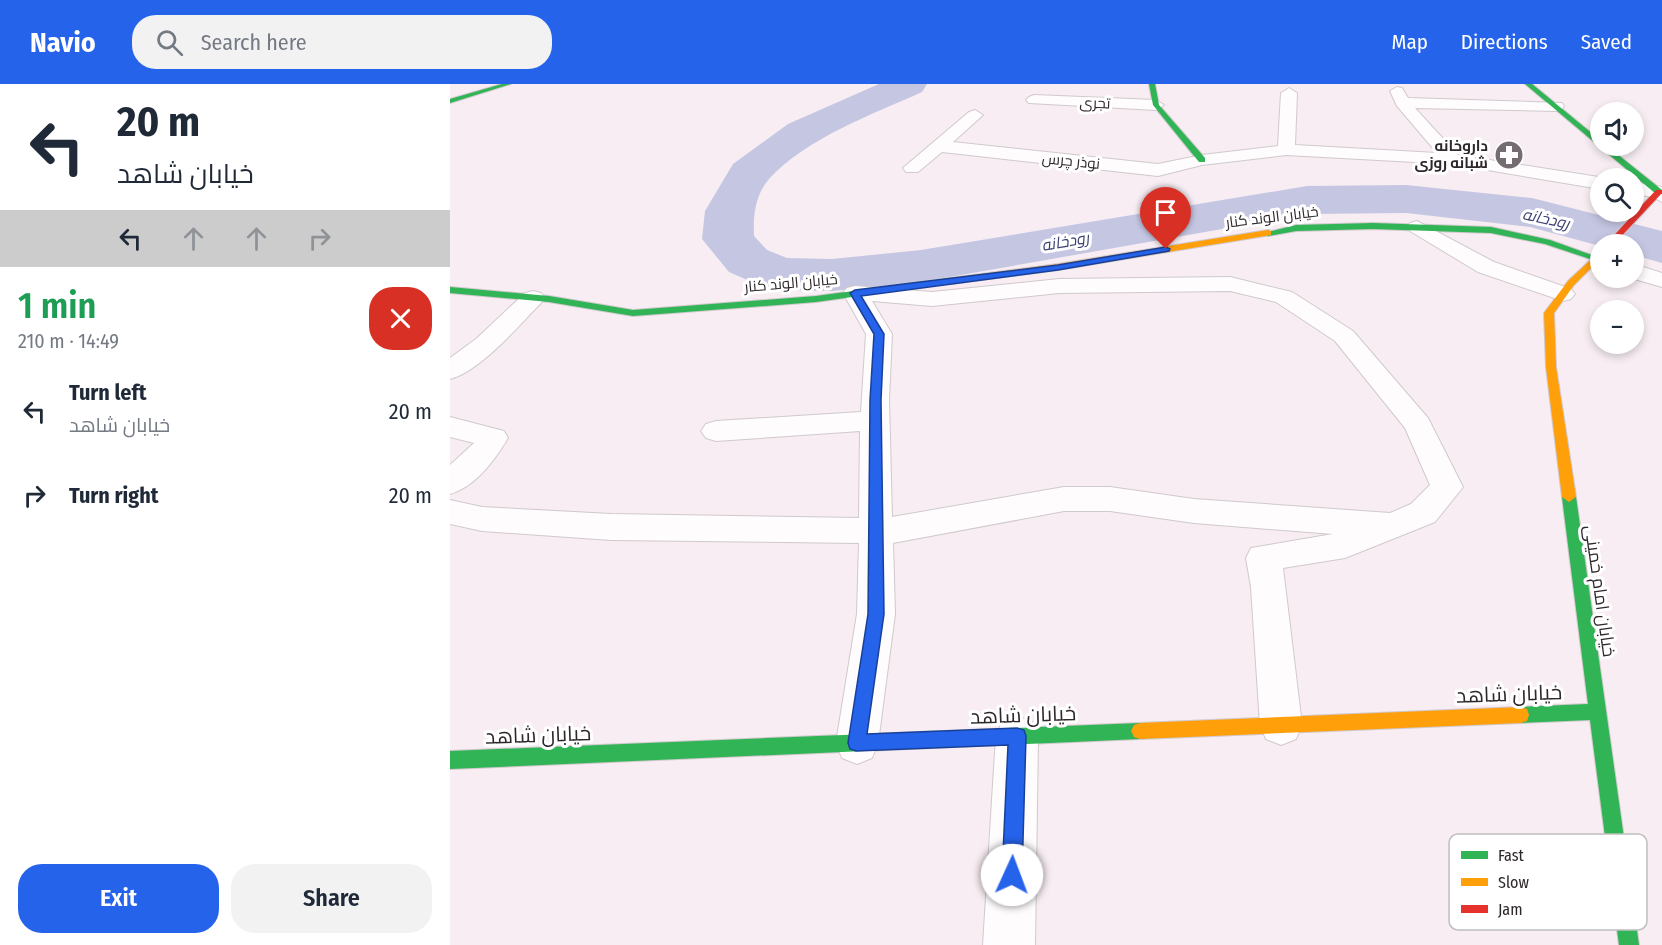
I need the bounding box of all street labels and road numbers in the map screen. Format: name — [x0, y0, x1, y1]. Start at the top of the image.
street label: تجری — [1079, 93, 1111, 114]
street label: نوذر چرس — [1041, 149, 1101, 174]
street label: خیابان الوند کنار — [1223, 202, 1320, 233]
street label: خیابان الوند کنار — [743, 270, 839, 297]
street label: خیابان امام خمینی — [1579, 524, 1620, 658]
street label: خیابان شاهد — [1455, 679, 1563, 709]
street label: خیابان شاهد — [969, 700, 1077, 730]
street label: خیابان شاهد — [484, 720, 592, 750]

